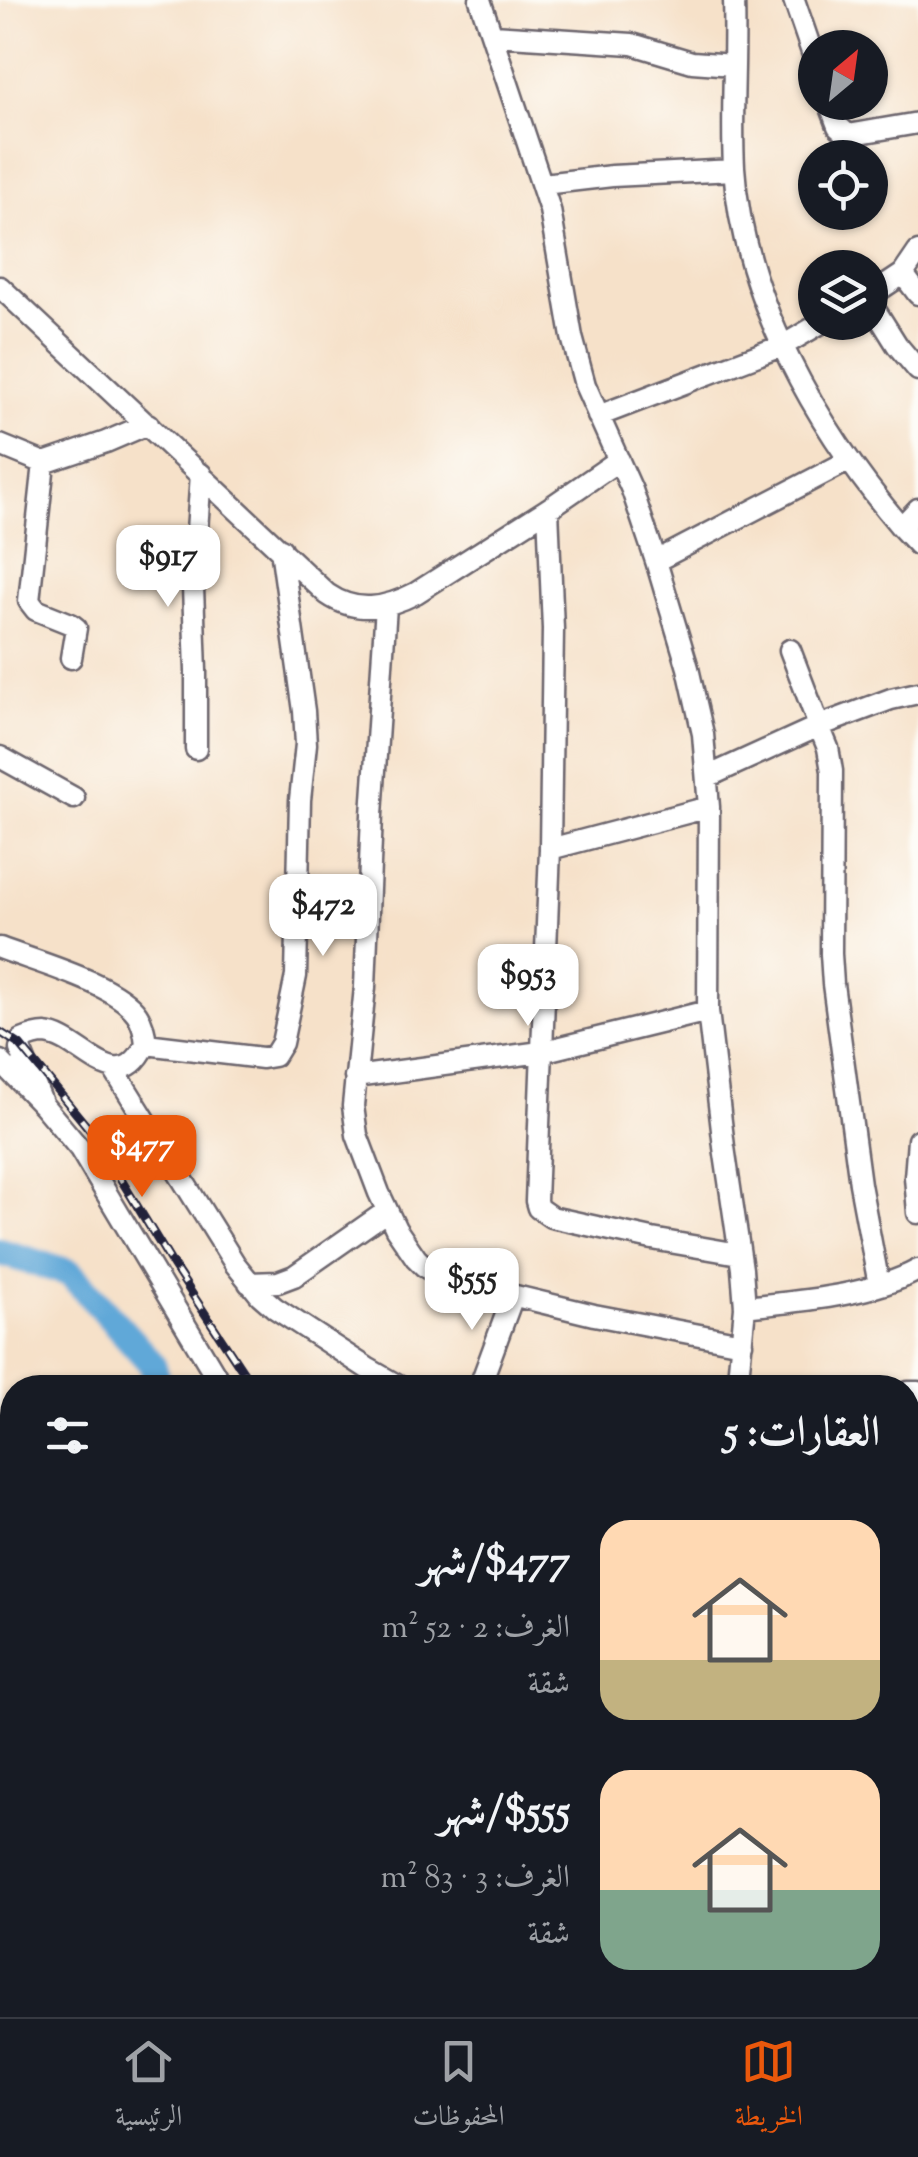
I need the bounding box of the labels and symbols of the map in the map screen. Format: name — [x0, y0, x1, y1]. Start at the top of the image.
north arrow — [798, 30, 888, 120]
pin: $917 — [109, 525, 227, 610]
pin: $472 — [264, 874, 382, 959]
pin: $953 — [469, 944, 587, 1029]
pin: $477 — [83, 1115, 201, 1200]
pin: $555 — [413, 1248, 531, 1333]

